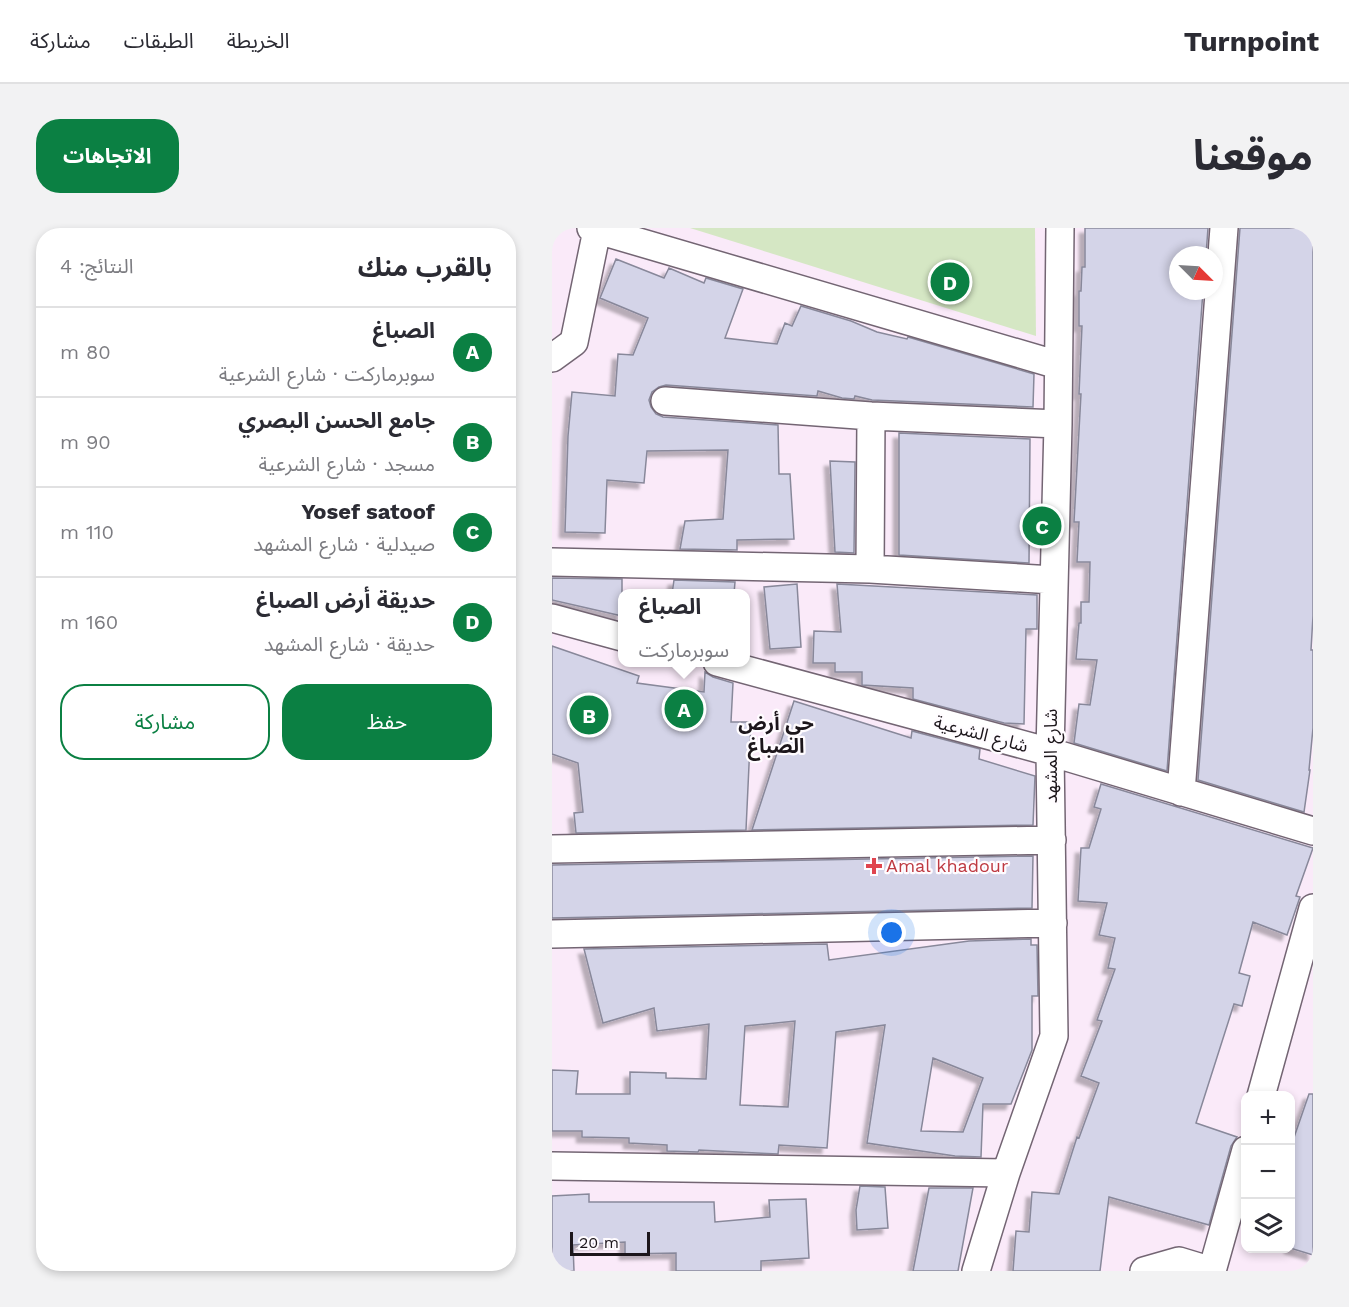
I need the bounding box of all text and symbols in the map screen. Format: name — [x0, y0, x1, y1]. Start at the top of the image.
text: Turnpoint — [1184, 25, 1319, 58]
text: مشاركة — [30, 28, 91, 53]
text: الطبقات — [124, 28, 194, 53]
text: الخريطة — [227, 28, 290, 53]
button: الاتجاهات — [36, 119, 179, 193]
text: موقعنا — [1193, 131, 1313, 180]
north arrow — [1169, 246, 1223, 300]
text: بالقرب منك — [358, 252, 492, 282]
text: النتائج: 4 — [60, 254, 133, 278]
pin: D — [930, 260, 970, 304]
text: الصباغ — [372, 318, 435, 343]
text: 80 m — [60, 340, 111, 364]
text: A — [466, 340, 479, 364]
text: سوبرماركت · شارع الشرعية — [219, 362, 435, 386]
text: جامع الحسن البصري — [238, 408, 435, 433]
text: 90 m — [60, 430, 111, 454]
text: B — [466, 430, 479, 454]
text: مسجد · شارع الشرعية — [259, 452, 435, 476]
text: Yosef satoof — [301, 499, 435, 524]
pin: C — [1022, 504, 1062, 548]
text: 110 m — [60, 520, 114, 544]
text: C — [466, 520, 479, 544]
text: صيدلية · شارع المشهد — [253, 532, 435, 556]
text: حديقة أرض الصباغ — [256, 588, 435, 613]
popup — [618, 589, 750, 667]
text: الصباغ — [639, 594, 701, 619]
text: 160 m — [60, 610, 118, 634]
text: D — [465, 610, 480, 634]
text: حديقة · شارع المشهد — [264, 632, 435, 656]
text: سوبرماركت — [639, 638, 729, 662]
button: مشاركة — [60, 684, 270, 760]
button: حفظ — [282, 684, 492, 760]
pin: A — [664, 686, 704, 732]
pin: B — [570, 692, 609, 738]
street label: شارع المشهد — [1040, 709, 1065, 803]
district label: حي أرض الصباغ — [738, 710, 814, 761]
street label: شارع الشرعية — [931, 711, 1031, 760]
place label: Amal khadour — [886, 855, 1008, 876]
marker: Amal khadour — [867, 859, 881, 873]
your location — [877, 918, 906, 947]
map controls — [1241, 1091, 1295, 1253]
button: + — [1241, 1091, 1295, 1145]
button: − — [1241, 1145, 1295, 1199]
button: layers — [1241, 1199, 1295, 1253]
scale bar — [570, 1229, 650, 1256]
text: 20 m — [579, 1233, 619, 1252]

